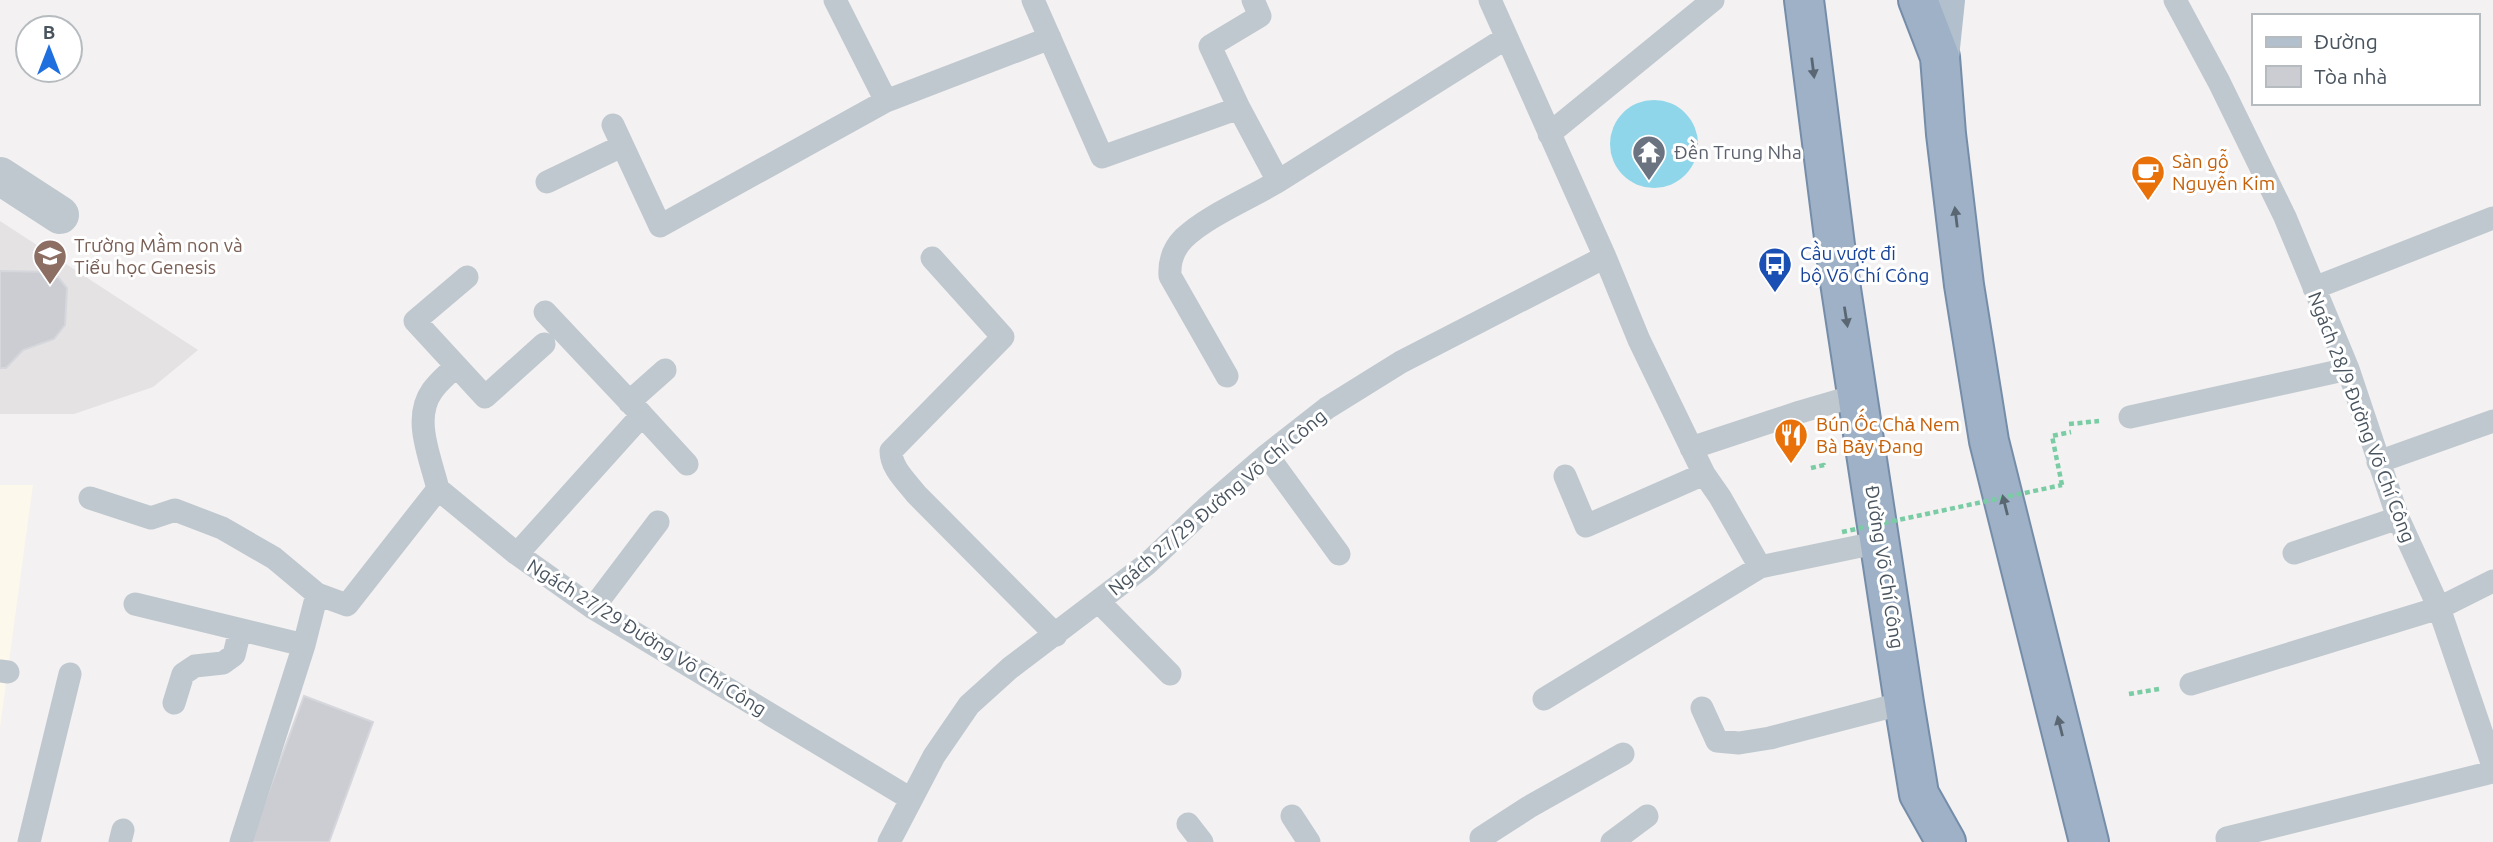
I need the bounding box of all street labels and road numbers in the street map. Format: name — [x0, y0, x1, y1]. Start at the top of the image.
street label: Ngách 28/9 Đường Võ Chí Công — [2304, 289, 2420, 545]
street label: Ngách 27/29 Đường Võ Chí Công — [1104, 404, 1330, 600]
street label: Đường Võ Chí Công — [1861, 484, 1909, 650]
street label: Ngách 27/29 Đường Võ Chí Công — [523, 554, 771, 720]

